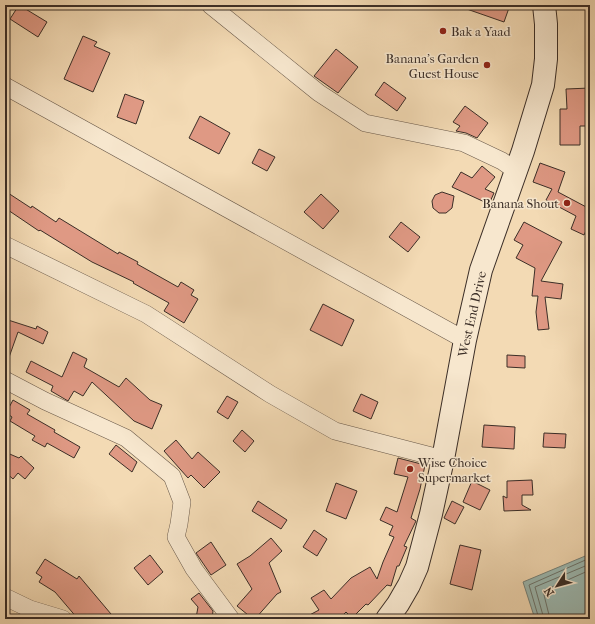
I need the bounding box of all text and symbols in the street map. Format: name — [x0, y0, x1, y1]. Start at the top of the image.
place label: Bak a Yaad — [451, 24, 512, 39]
marker: Bak a Yaad — [438, 26, 448, 36]
place label: Banana's Garden Guest House — [386, 51, 480, 81]
marker: Banana's Garden Guest House — [482, 60, 492, 70]
place label: Banana Shout — [482, 196, 559, 211]
marker: Banana Shout — [562, 198, 572, 208]
street label: West End Drive — [455, 269, 489, 359]
place label: Wise Choice Supermarket — [417, 455, 491, 485]
marker: Wise Choice Supermarket — [405, 464, 415, 474]
north arrow — [537, 566, 577, 606]
text: N — [541, 584, 557, 599]

